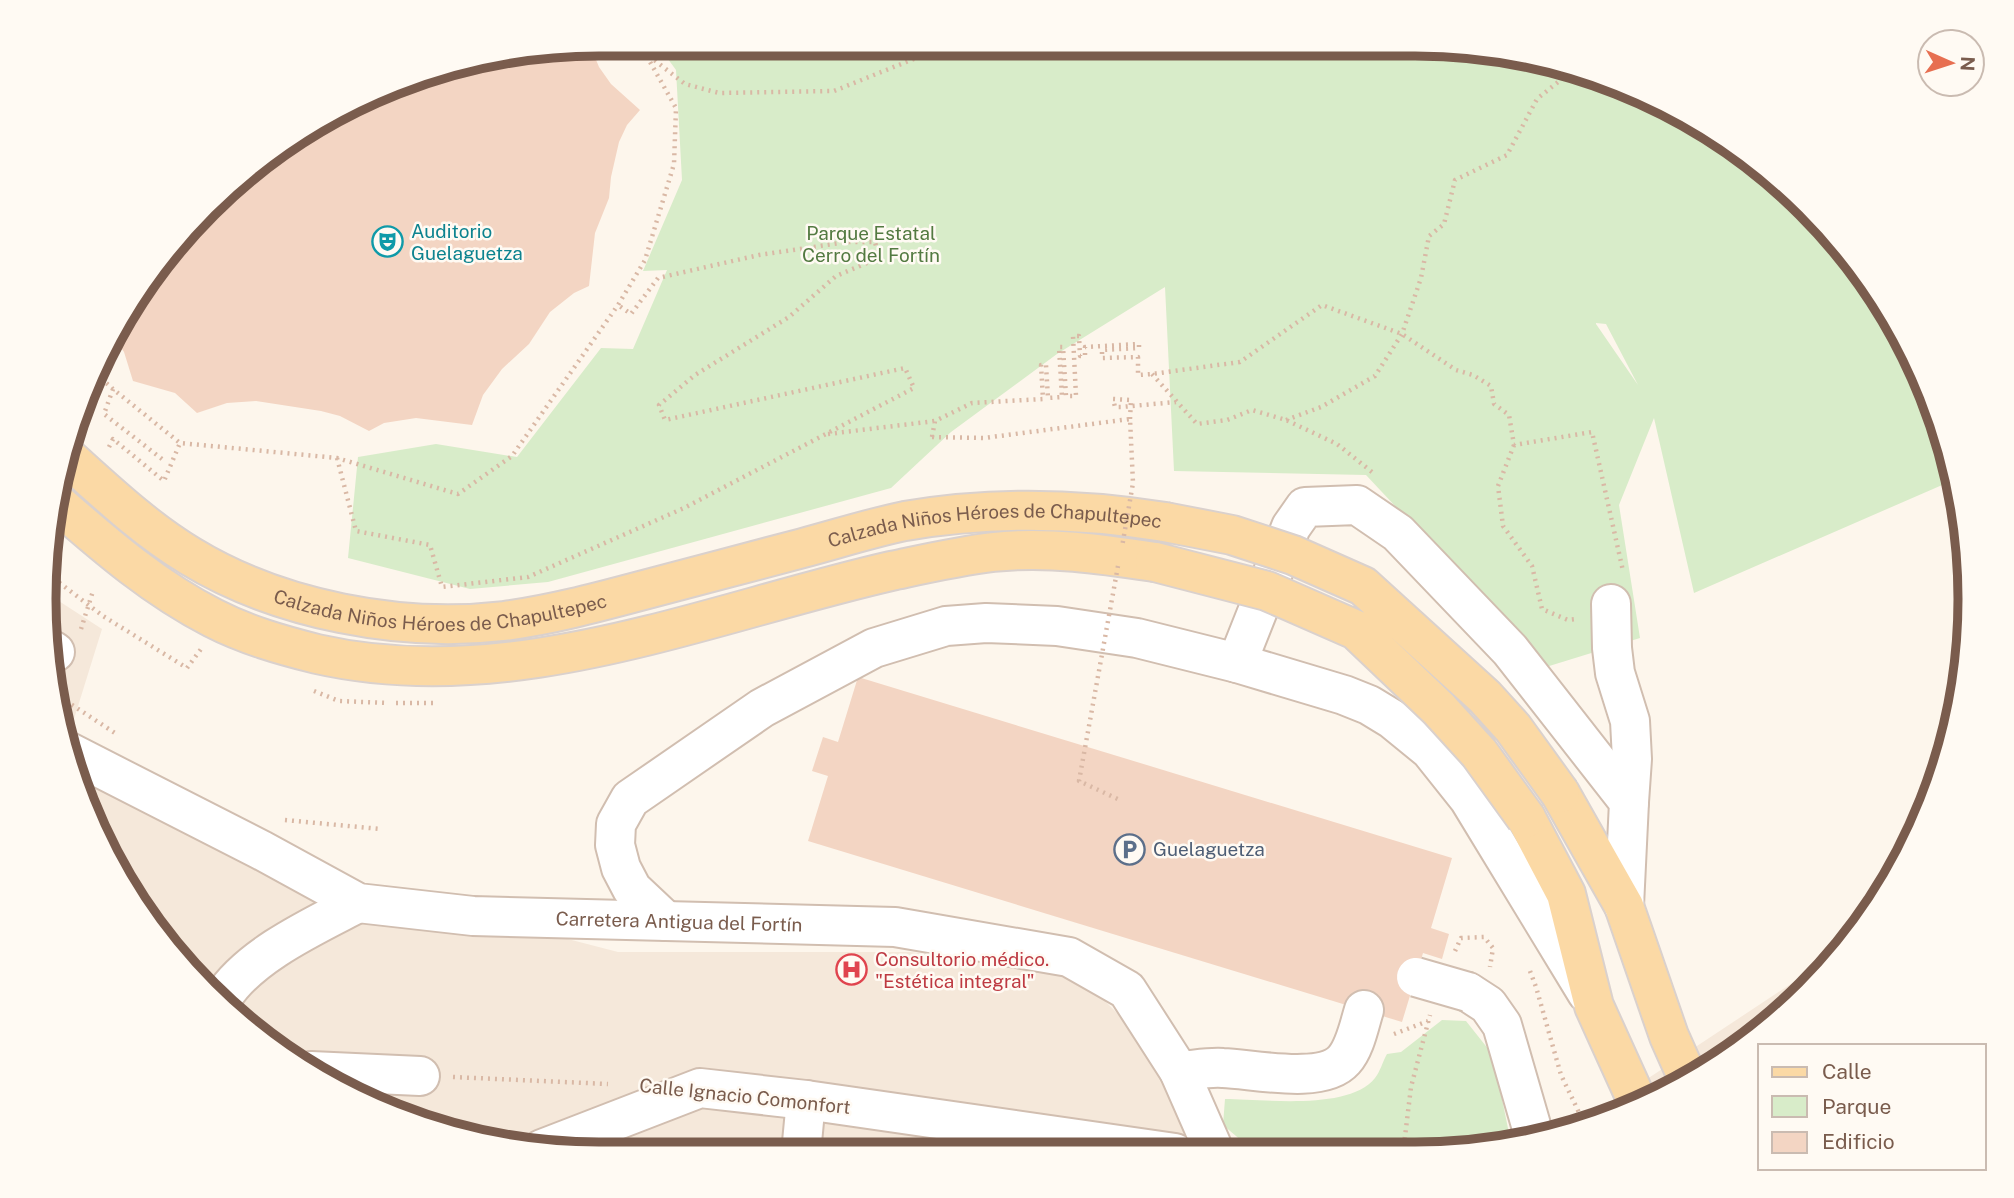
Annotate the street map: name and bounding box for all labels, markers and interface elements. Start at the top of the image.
north arrow [1916,28,1986,98]
text: N [1957,56,1979,72]
place label: Auditorio Guelaguetza [411,220,523,264]
park label: Parque Estatal Cerro del Fortín [802,222,940,266]
theatre icon: Auditorio Guelaguetza [371,225,405,259]
street label: Calzada Niños Héroes de Chapultepec [825,500,1164,552]
street label: Calzada Niños Héroes de Chapultepec [271,580,609,608]
text: Calzada Niños Héroes de Chapultepec [271,585,609,635]
parking icon: Guelaguetza [1113,832,1147,866]
place label: Guelaguetza [1153,838,1265,860]
street label: Carretera Antigua del Fortín [555,907,803,936]
place label: Consultorio médico. "Estética integral" [875,948,1049,992]
hospital icon: Consultorio médico. "Estética integral" [835,953,869,987]
legend [1758,1044,1986,1170]
text: Calle [1822,1059,1872,1084]
street label: Calle Ignacio Comonfort [638,1074,852,1118]
text: Parque [1822,1094,1891,1119]
text: Edificio [1822,1129,1895,1154]

